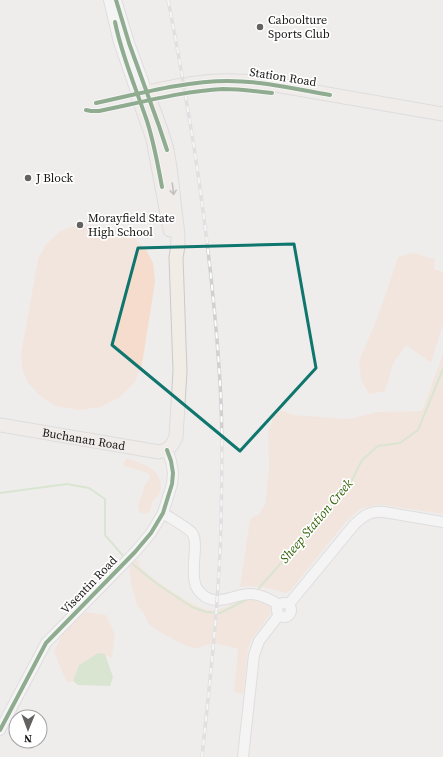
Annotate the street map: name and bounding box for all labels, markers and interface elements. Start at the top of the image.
place label: Caboolture Sports Club [268,12,330,42]
marker: Caboolture Sports Club [255,22,265,32]
street label: Station Road [248,64,318,90]
place label: J Block [35,170,74,186]
marker: J Block [23,173,33,183]
one-way arrow [169,182,177,195]
place label: Morayfield State High School [88,210,175,240]
marker: Morayfield State High School [75,220,85,230]
street label: Buchanan Road [41,424,127,454]
water label: Sheep Station Creek [276,475,357,567]
street label: Visentin Road [57,552,121,617]
north arrow [8,709,48,749]
text: N [24,731,32,746]

